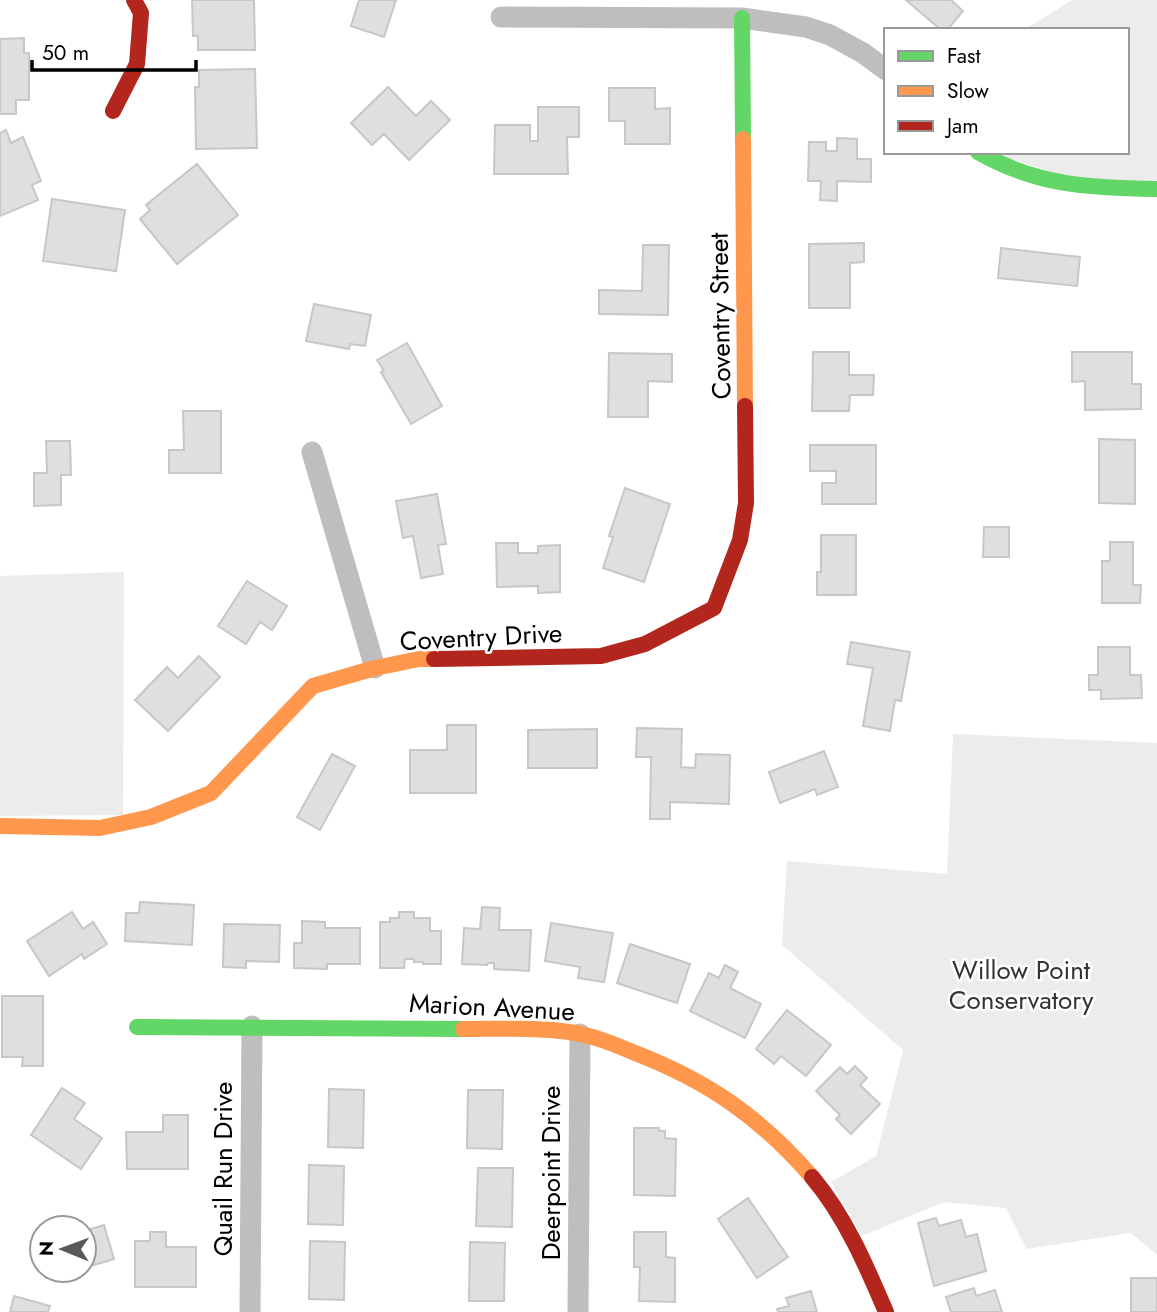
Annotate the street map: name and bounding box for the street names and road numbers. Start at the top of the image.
street label: Coventry Street [700,231,740,400]
street label: Coventry Drive [399,614,563,660]
street label: Marion Avenue [408,984,576,1030]
street label: Quail Run Drive [204,1082,242,1256]
street label: Deerpoint Drive [532,1086,570,1260]

